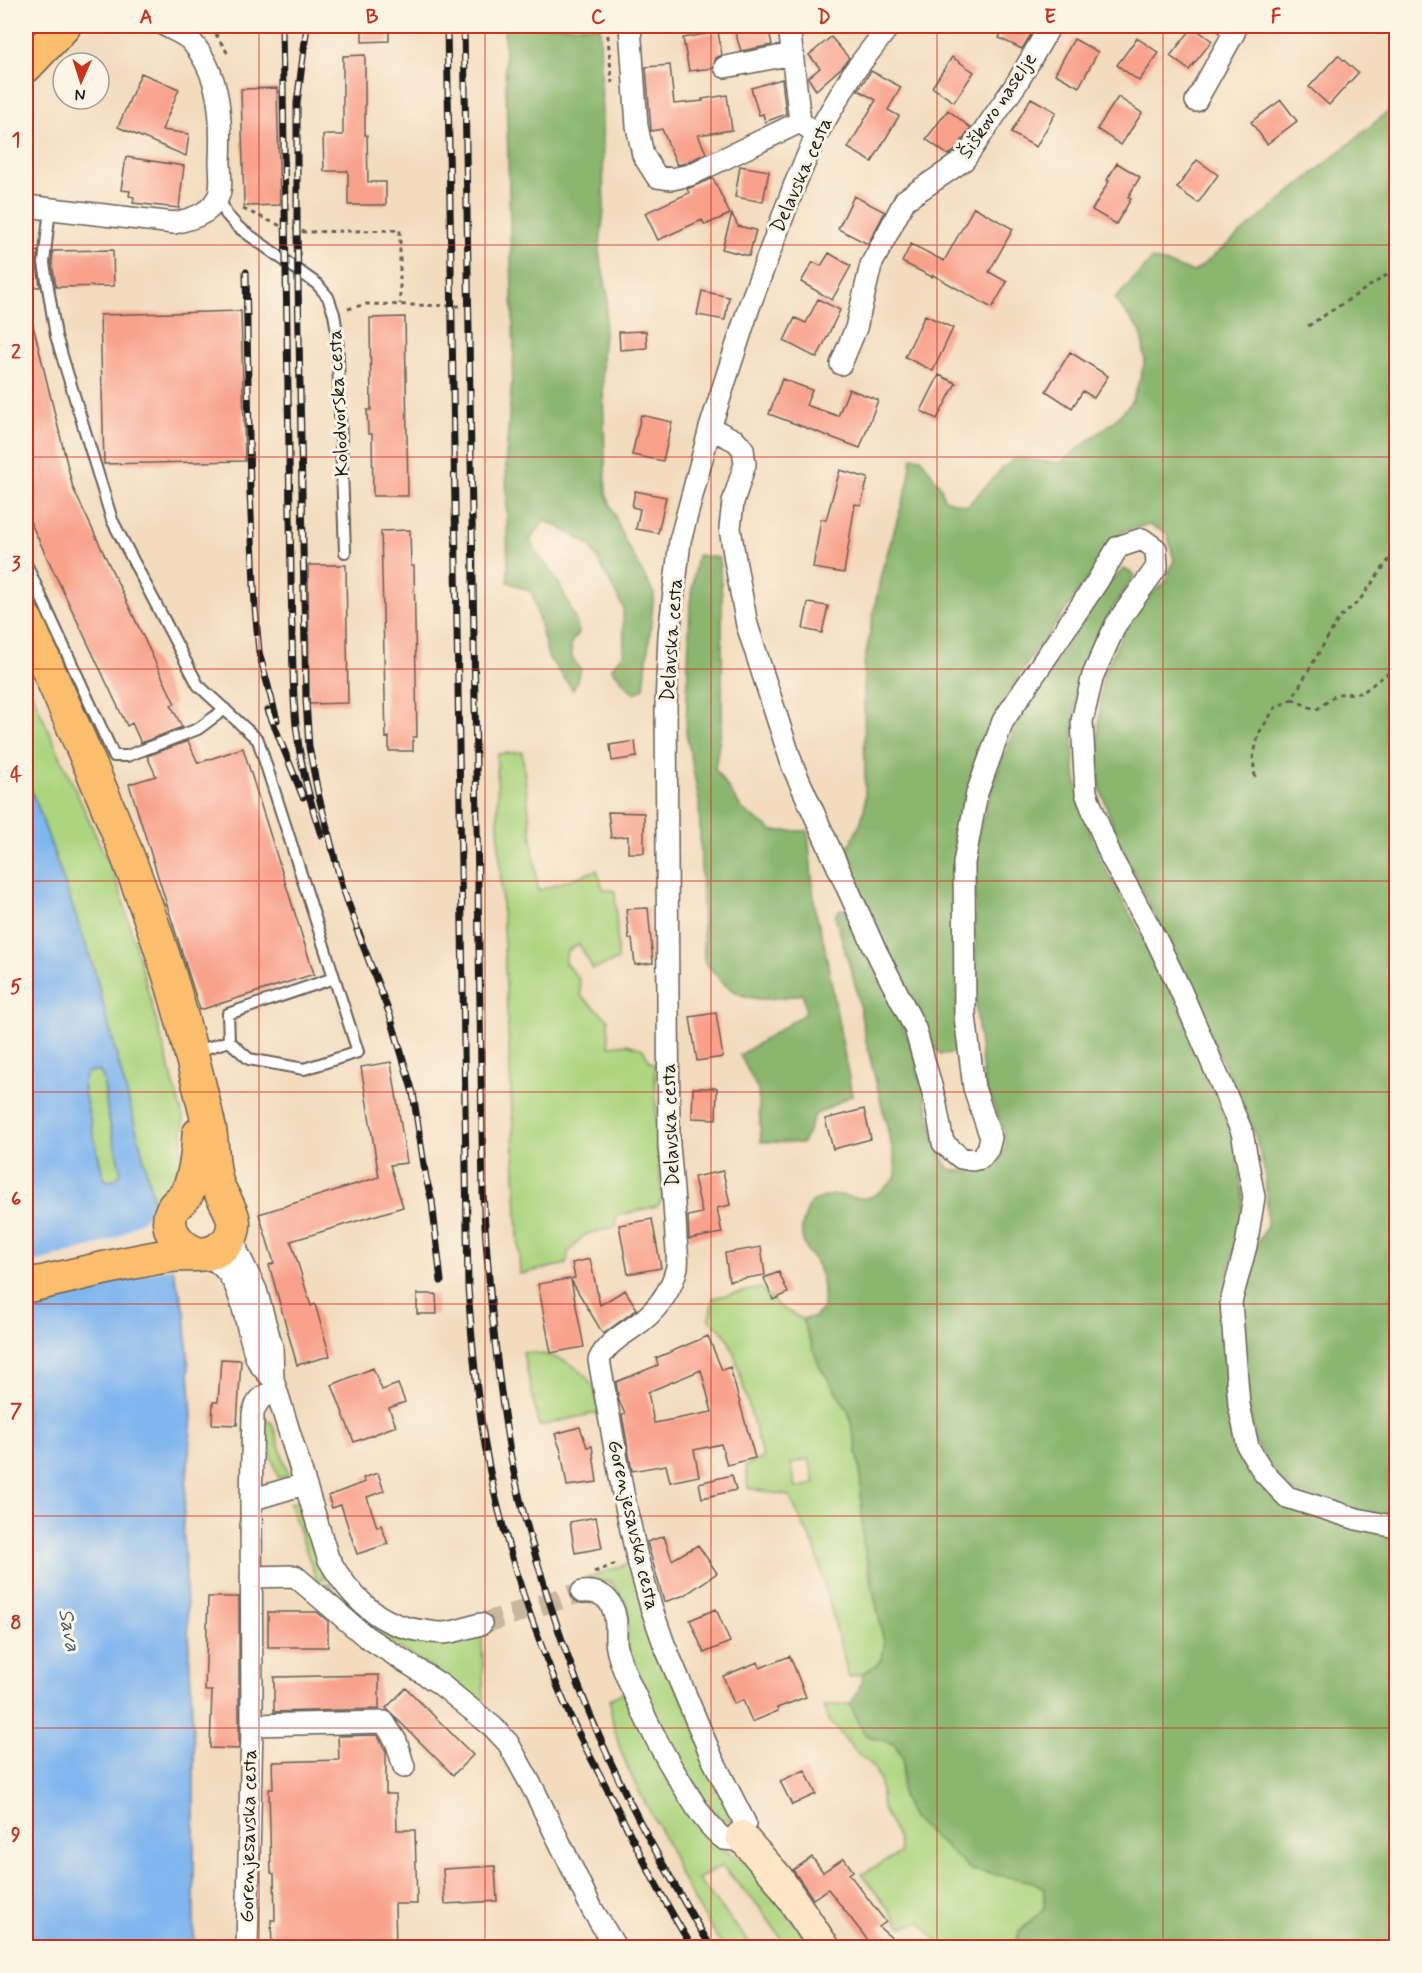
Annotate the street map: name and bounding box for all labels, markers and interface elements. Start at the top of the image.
text: A [139,4,153,31]
text: B [366,4,379,31]
text: C [591,4,606,31]
text: D [817,4,831,31]
text: E [1044,4,1056,31]
text: F [1271,4,1282,31]
street label: Šiškovo naselje [952,47,1044,165]
north arrow [51,51,111,111]
text: N [74,84,86,105]
street label: Delavska cesta [765,113,839,237]
text: 1 [12,127,20,154]
street label: Kolodvorska cesta [322,329,356,477]
text: 2 [11,339,21,366]
text: 3 [11,551,21,578]
street label: Delavska cesta [654,577,690,703]
text: 4 [10,762,22,789]
text: 5 [10,974,22,1001]
street label: Delavska cesta [655,1063,687,1187]
text: 6 [11,1186,21,1213]
text: 7 [10,1398,22,1425]
street label: Gorenjesavska cesta [600,1437,666,1613]
water label: Sava [51,1606,87,1654]
text: 8 [10,1610,22,1637]
street label: Gorenjesavska cesta [234,1749,264,1923]
text: 9 [11,1822,21,1849]

